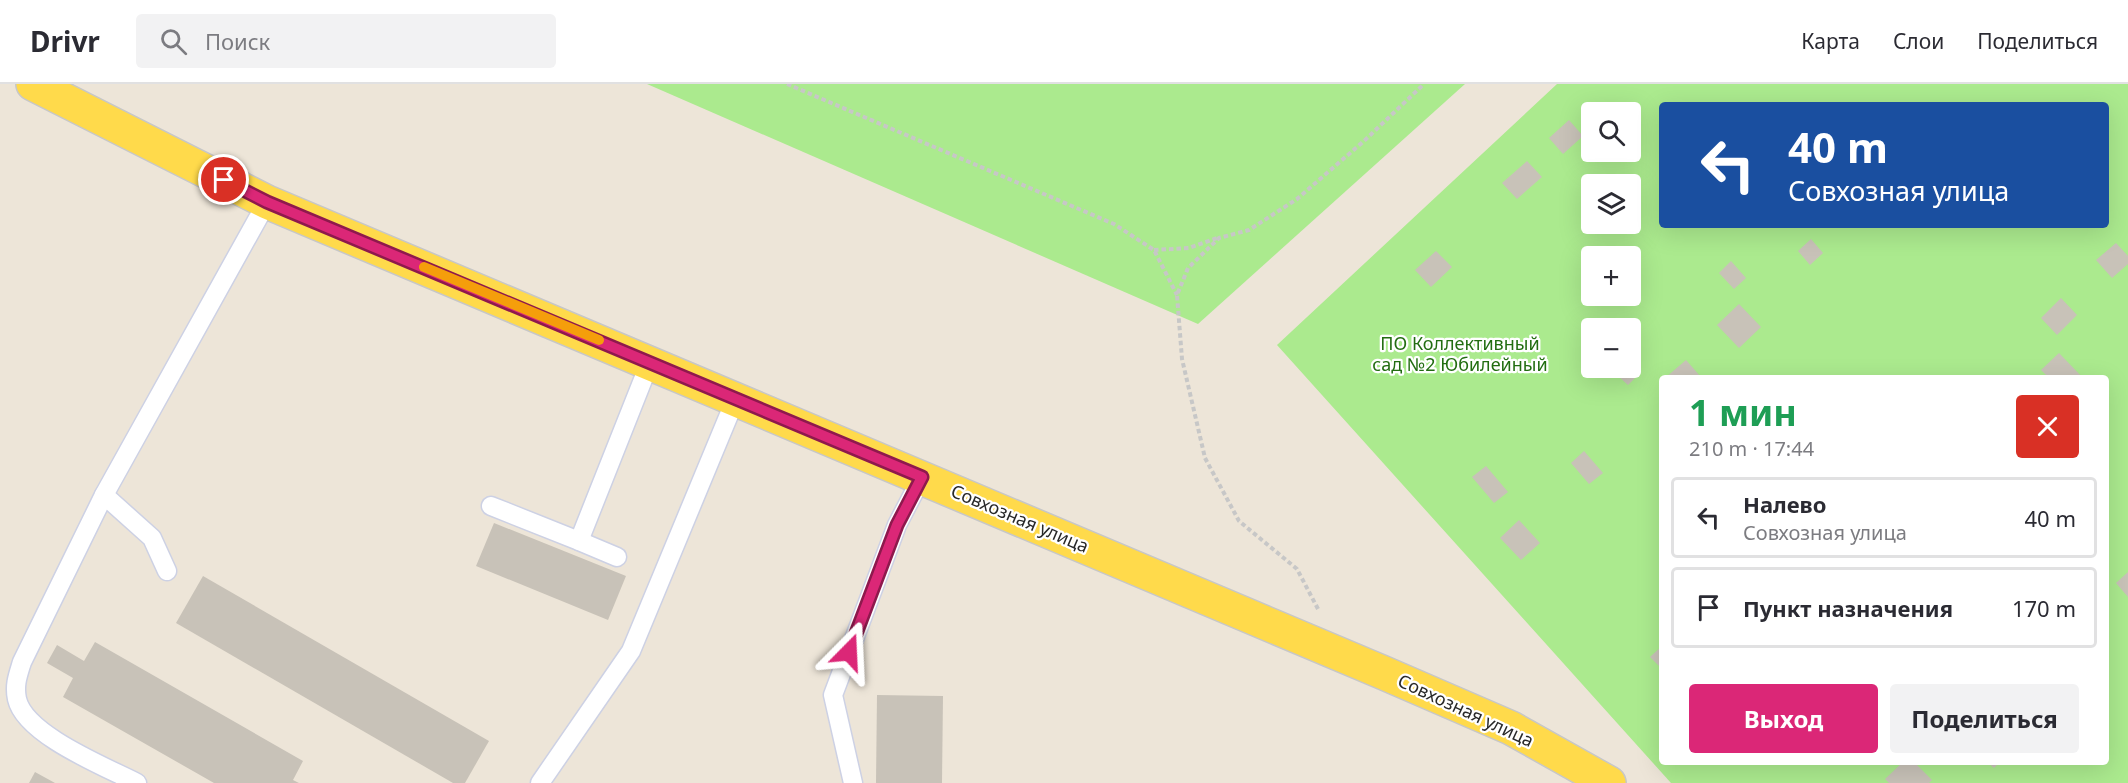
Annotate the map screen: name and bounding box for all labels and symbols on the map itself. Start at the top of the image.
pin [198,154,249,205]
park label: ПО Коллективный сад №2 Юбилейный [1372,331,1548,376]
street label: Совхозная улица [947,478,1093,558]
position arrow [817,620,881,684]
street label: Совхозная улица [1394,668,1538,752]

